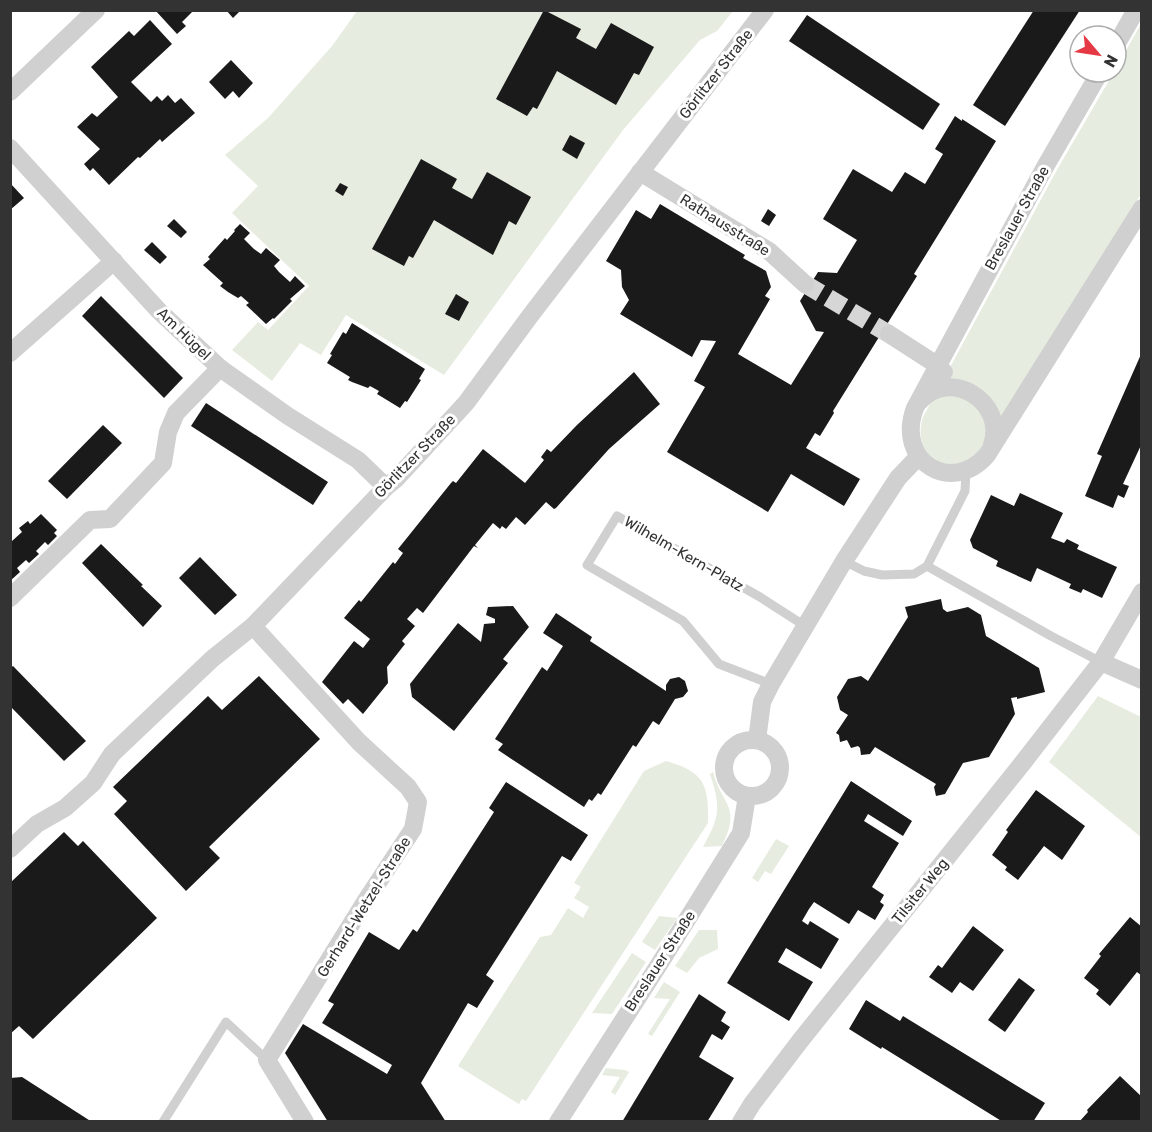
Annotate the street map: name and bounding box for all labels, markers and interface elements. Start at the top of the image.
north arrow [1068,24,1128,84]
street label: Görlitzer Straße [675,26,757,122]
text: N [1100,51,1122,71]
street label: Breslauer Straße [981,163,1053,273]
street label: Rathausstraße [677,190,773,260]
street label: Am Hügel [153,304,215,364]
street label: Görlitzer Straße [371,411,459,501]
street label: Wilhelm-Kern-Platz [621,512,747,596]
street label: Gerhard-Wetzel-Straße [313,834,415,980]
street label: Tilsiter Weg [888,855,952,927]
street label: Breslauer Straße [621,907,699,1015]

